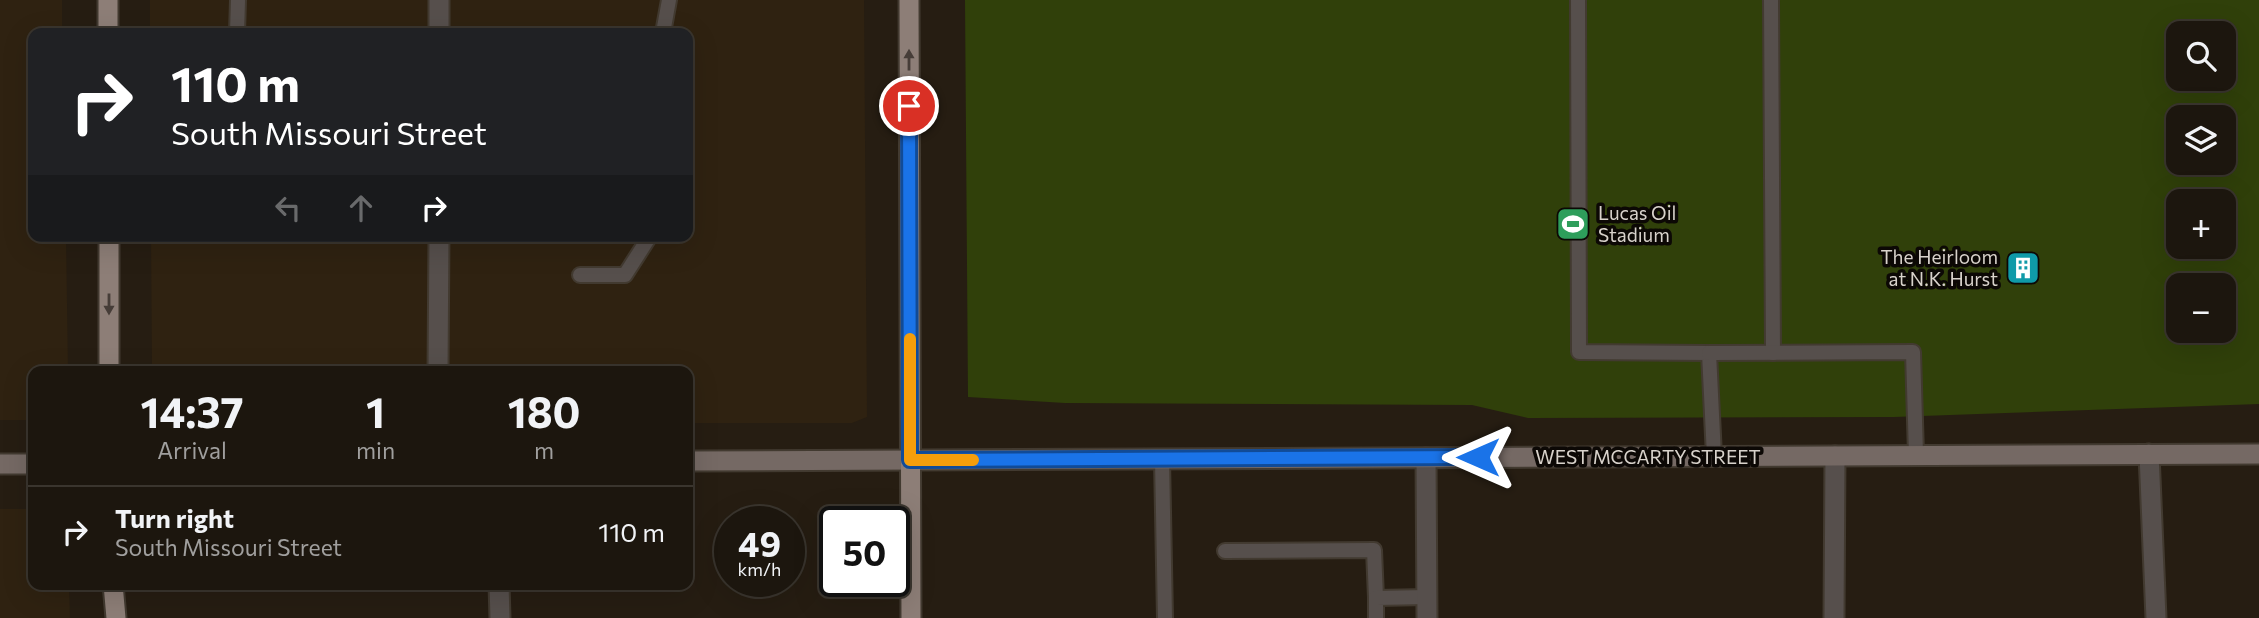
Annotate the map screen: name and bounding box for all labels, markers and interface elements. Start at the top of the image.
map controls [2166,21,2236,343]
button: search [2166,21,2236,91]
one-way arrow [903,49,915,71]
text: 110 m [171,52,300,112]
icon: right [56,56,147,147]
pin [879,76,939,136]
icon: arrive [890,87,928,125]
button: layers [2166,105,2236,175]
text: South Missouri Street [171,112,487,152]
icon: left [269,189,307,227]
icon: ahead [342,189,380,227]
icon: right [415,189,453,227]
button: + [2166,189,2236,259]
place label: Lucas Oil Stadium [1598,201,1676,246]
sports icon: Lucas Oil Stadium [1554,205,1592,243]
place label: The Heirloom at N.K. Hurst [1880,245,1998,290]
building icon: The Heirloom at N.K. Hurst [2004,249,2042,287]
button: − [2166,273,2236,343]
one-way arrow [103,293,115,315]
text: 14:37 [140,385,244,437]
text: 1 [366,385,385,437]
text: 180 [508,385,581,437]
position arrow [1441,420,1515,494]
text: Arrival [157,436,227,464]
text: min [356,436,395,464]
text: m [534,436,554,464]
street label: WEST MCCARTY STREET [1535,445,1761,468]
text: Turn right [115,502,234,533]
speed limit sign: 50 [819,506,910,597]
icon: right [56,513,94,551]
text: 110 m [598,516,665,547]
text: 49 [738,521,781,564]
text: South Missouri Street [115,533,342,561]
text: km/h [738,558,781,580]

